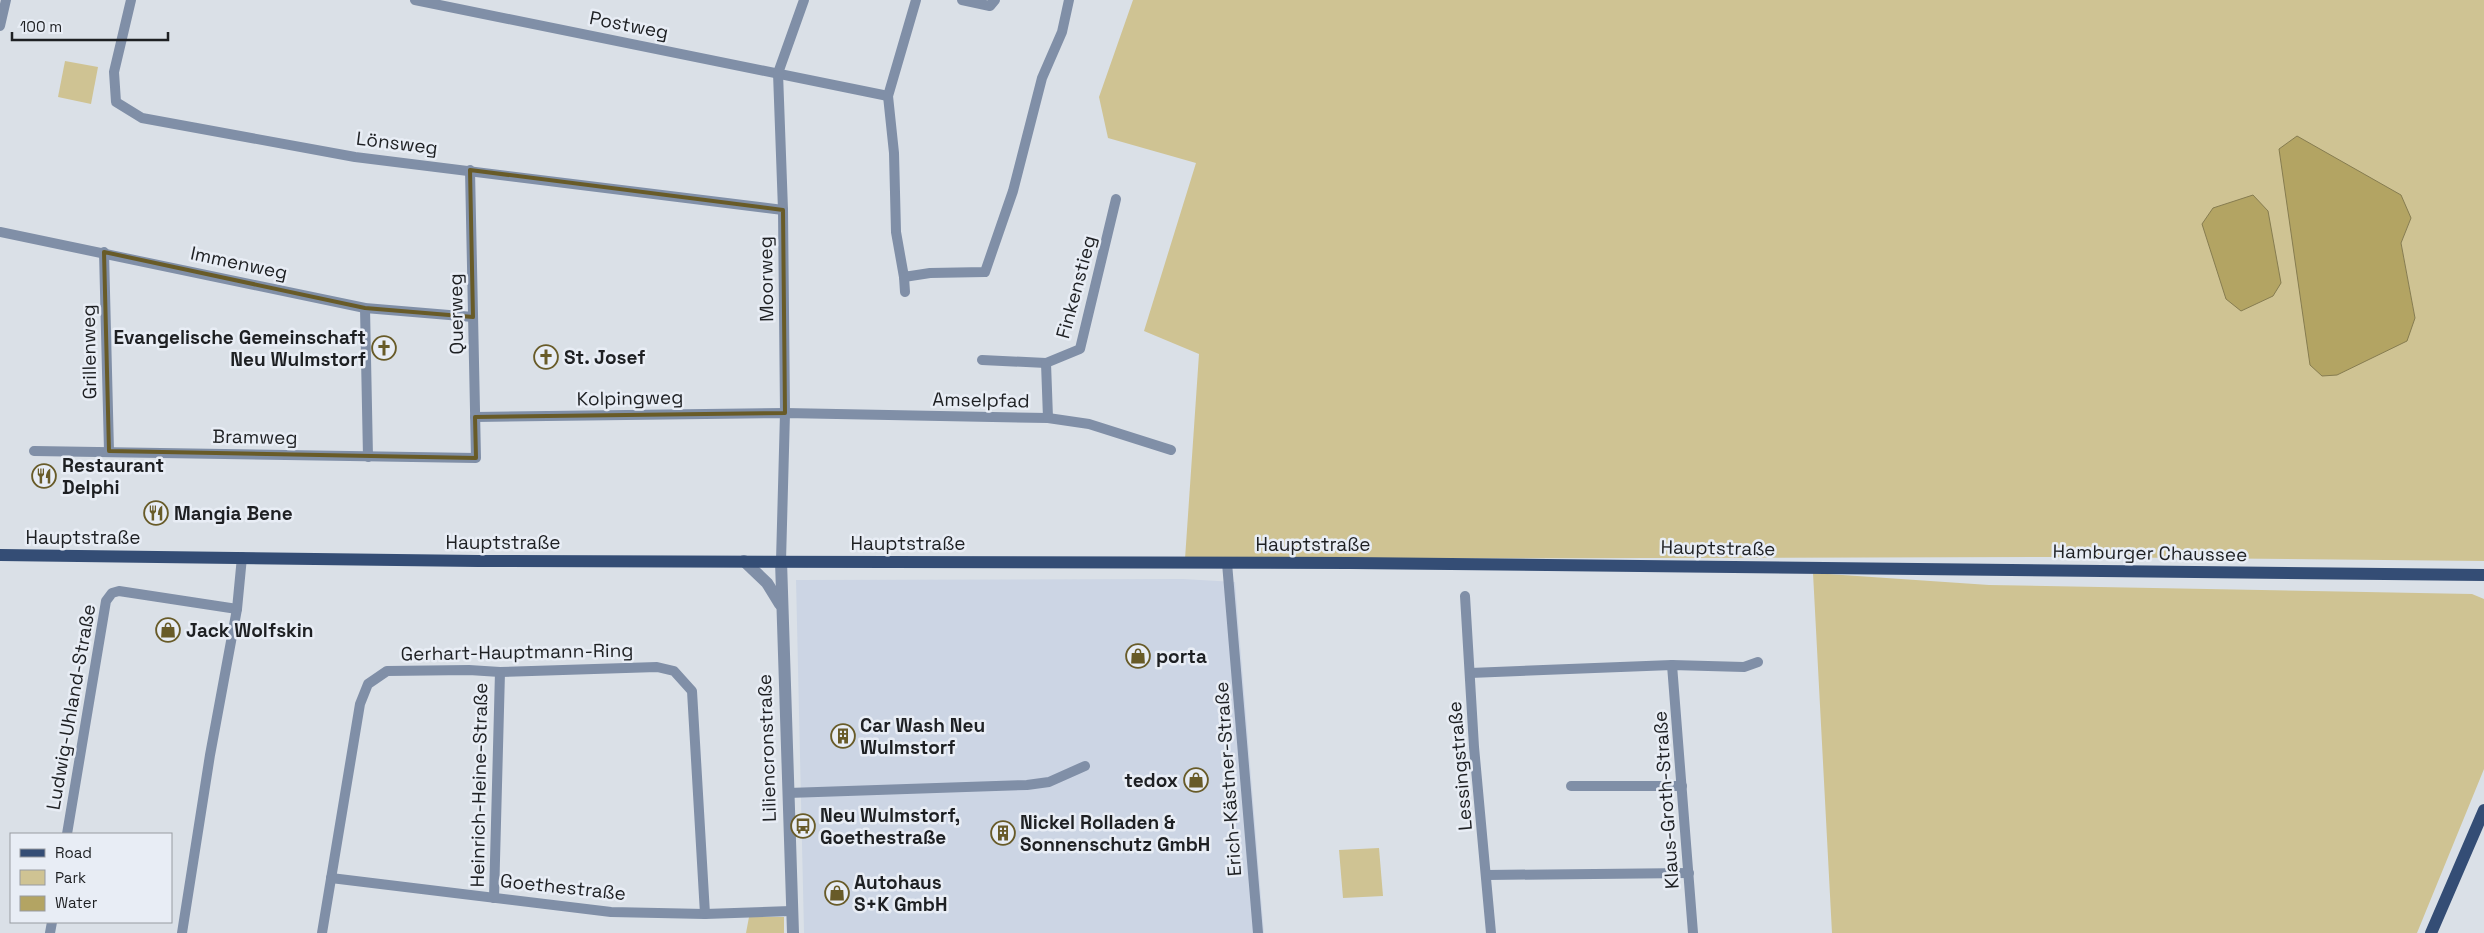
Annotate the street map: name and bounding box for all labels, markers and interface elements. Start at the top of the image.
street label: Postweg [587,5,671,45]
scale bar [12,10,169,42]
text: 100 m [20,17,62,36]
street label: Lönsweg [355,126,439,160]
street label: Finkenstieg [1050,233,1102,341]
street label: Moorweg [753,236,779,322]
street label: Immenweg [188,241,290,285]
street label: Querweg [443,273,469,355]
street label: Grillenweg [76,304,102,400]
place label: Evangelische Gemeinschaft Neu Wulmstorf [113,325,366,372]
church icon: Evangelische Gemeinschaft Neu Wulmstorf [371,335,397,361]
church icon: St. Josef [533,344,559,370]
place label: St. Josef [564,345,646,370]
street label: Kolpingweg [576,385,684,411]
street label: Amselpfad [932,387,1030,413]
street label: Bramweg [212,424,298,450]
place label: Restaurant Delphi [62,453,164,500]
restaurant icon: Restaurant Delphi [31,463,57,489]
restaurant icon: Mangia Bene [143,500,169,526]
place label: Mangia Bene [174,501,293,526]
street label: Hauptstraße [26,525,140,550]
street label: Hauptstraße [446,530,560,555]
street label: Hauptstraße [851,531,965,556]
street label: Hauptstraße [1256,532,1370,557]
street label: Hauptstraße [1660,534,1776,562]
street label: Hamburger Chaussee [2052,539,2248,567]
street label: Ludwig-Uhland-Straße [41,602,101,812]
shop icon: Jack Wolfskin [155,617,181,643]
place label: Jack Wolfskin [186,618,314,643]
street label: Gerhart-Hauptmann-Ring [400,637,634,667]
shop icon: porta [1125,643,1151,669]
place label: porta [1156,644,1207,669]
street label: Liliencronstraße [752,673,782,823]
street label: Erich-Kästner-Straße [1209,681,1247,877]
street label: Heinrich-Heine-Straße [465,682,493,888]
street label: Lessingstraße [1442,700,1478,832]
street label: Klaus-Groth-Straße [1647,710,1685,890]
place label: Car Wash Neu Wulmstorf [860,713,985,760]
building icon: Car Wash Neu Wulmstorf [830,723,856,749]
shop icon: tedox [1183,767,1209,793]
place label: tedox [1124,768,1178,793]
place label: Neu Wulmstorf, Goethestraße [820,803,960,850]
place label: Nickel Rolladen & Sonnenschutz GmbH [1020,810,1210,857]
bus stop icon: Neu Wulmstorf, Goethestraße [790,813,816,839]
building icon: Nickel Rolladen & Sonnenschutz GmbH [990,820,1016,846]
legend [10,833,172,923]
text: Road [55,843,92,862]
text: Park [55,868,86,887]
street label: Goethestraße [499,868,627,906]
place label: Autohaus S+K GmbH [854,870,947,917]
shop icon: Autohaus S+K GmbH [824,880,850,906]
text: Water [55,893,98,912]

